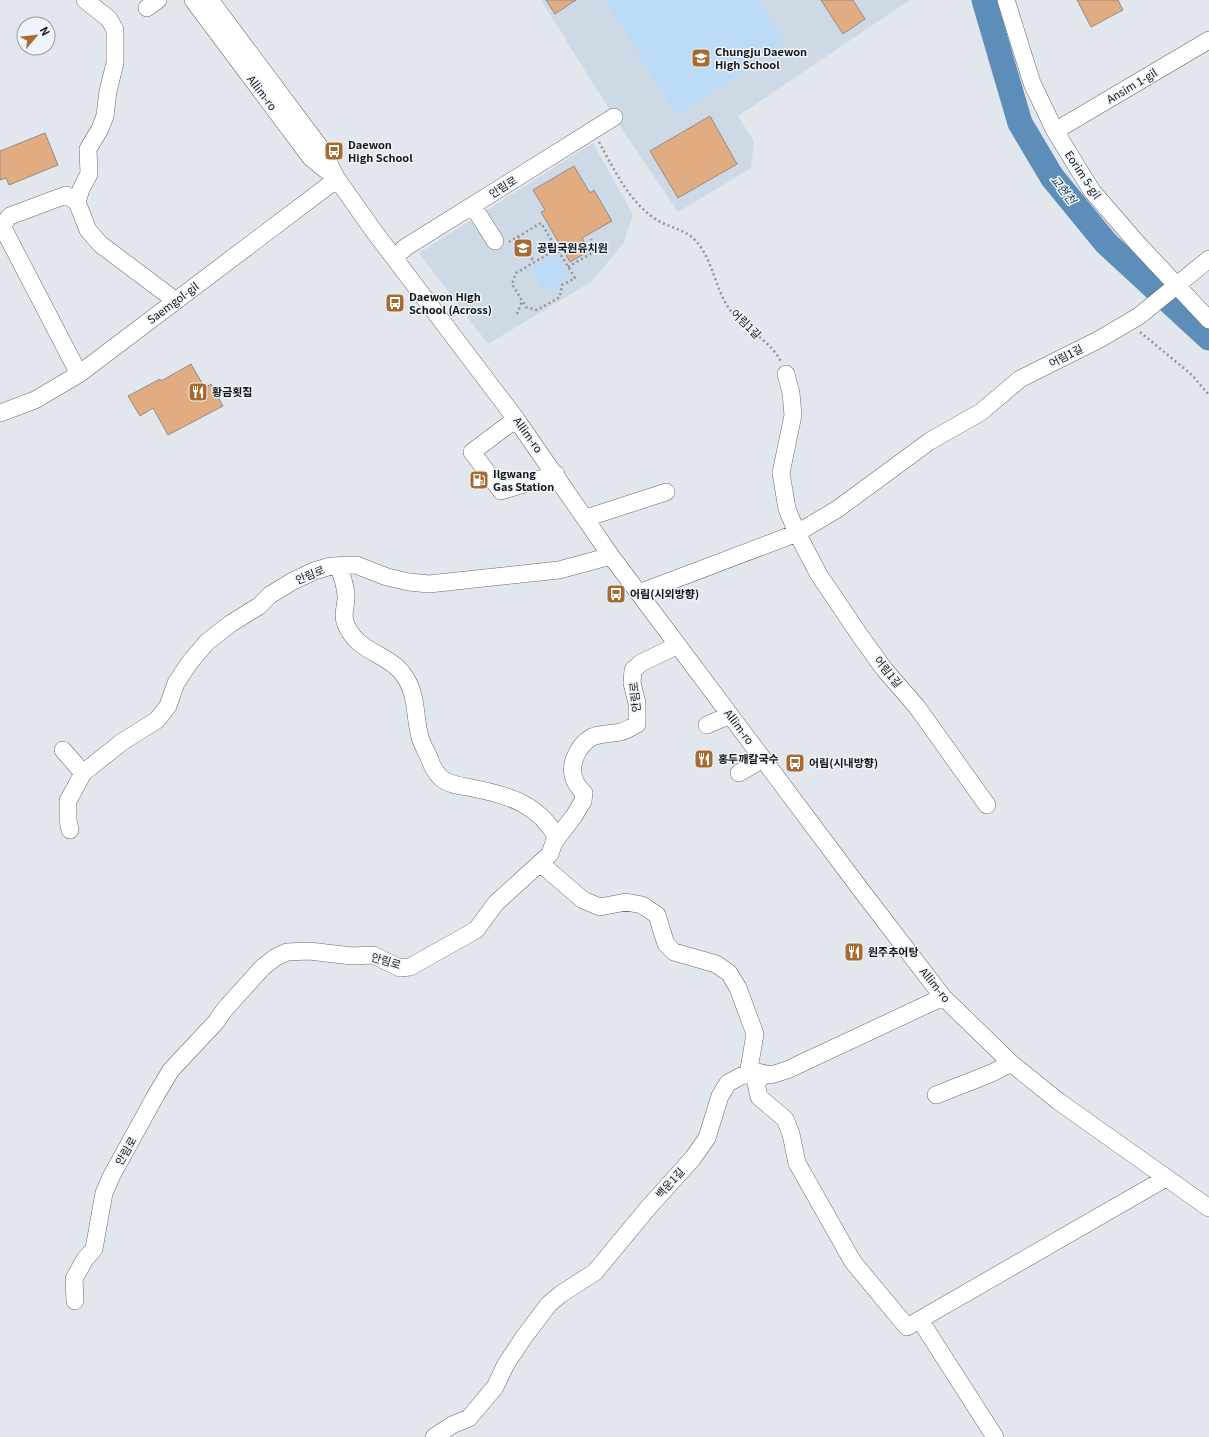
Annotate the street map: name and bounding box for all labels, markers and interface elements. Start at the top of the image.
north arrow [16,16,56,56]
text: N [37,23,55,38]
place label: Chungju Daewon High School [715,43,807,72]
school or university icon: Chungju Daewon High School [690,47,712,69]
street label: Ansim 1-gil [1103,64,1160,107]
street label: Allim-ro [244,71,282,114]
place label: Daewon High School [348,136,413,165]
bus stop icon: Daewon High School [323,140,345,162]
street label: Eorim 5-gil [1062,147,1106,202]
street label: 안림로 [485,171,520,201]
water label: 교현천 [1047,171,1082,209]
school or university icon: 공립국원유치원 [512,237,534,259]
place label: 공립국원유치원 [537,239,608,255]
street label: Saemgol-gil [143,277,202,327]
place label: Daewon High School (Across) [409,288,492,317]
bus stop icon: Daewon High School (Across) [384,292,406,314]
street label: 어림1길 [728,305,765,342]
street label: 어림1길 [1046,340,1085,371]
restaurant icon: 황금횟집 [187,381,209,403]
place label: 황금횟집 [212,383,252,399]
street label: Allim-ro [510,413,547,456]
place label: Ilgwang Gas Station [493,465,554,494]
fuel station icon: Ilgwang Gas Station [468,469,490,491]
street label: 안림로 [293,561,327,587]
bus stop icon: 어림(시외방향) [605,583,627,605]
place label: 어림(시외방향) [630,585,699,601]
street label: 어림1길 [871,652,906,691]
street label: 안림로 [624,681,644,713]
street label: Allim-ro [721,705,759,748]
restaurant icon: 홍두깨칼국수 [693,748,715,770]
place label: 홍두깨칼국수 [718,750,779,766]
bus stop icon: 어림(시내방향) [784,752,806,774]
place label: 어림(시내방향) [809,754,878,770]
restaurant icon: 원주추어탕 [843,941,865,963]
place label: 원주추어탕 [868,943,919,959]
street label: 안림로 [369,948,403,972]
street label: Allim-ro [917,964,955,1005]
street label: 안림로 [111,1133,140,1168]
street label: 백운1길 [651,1163,687,1201]

